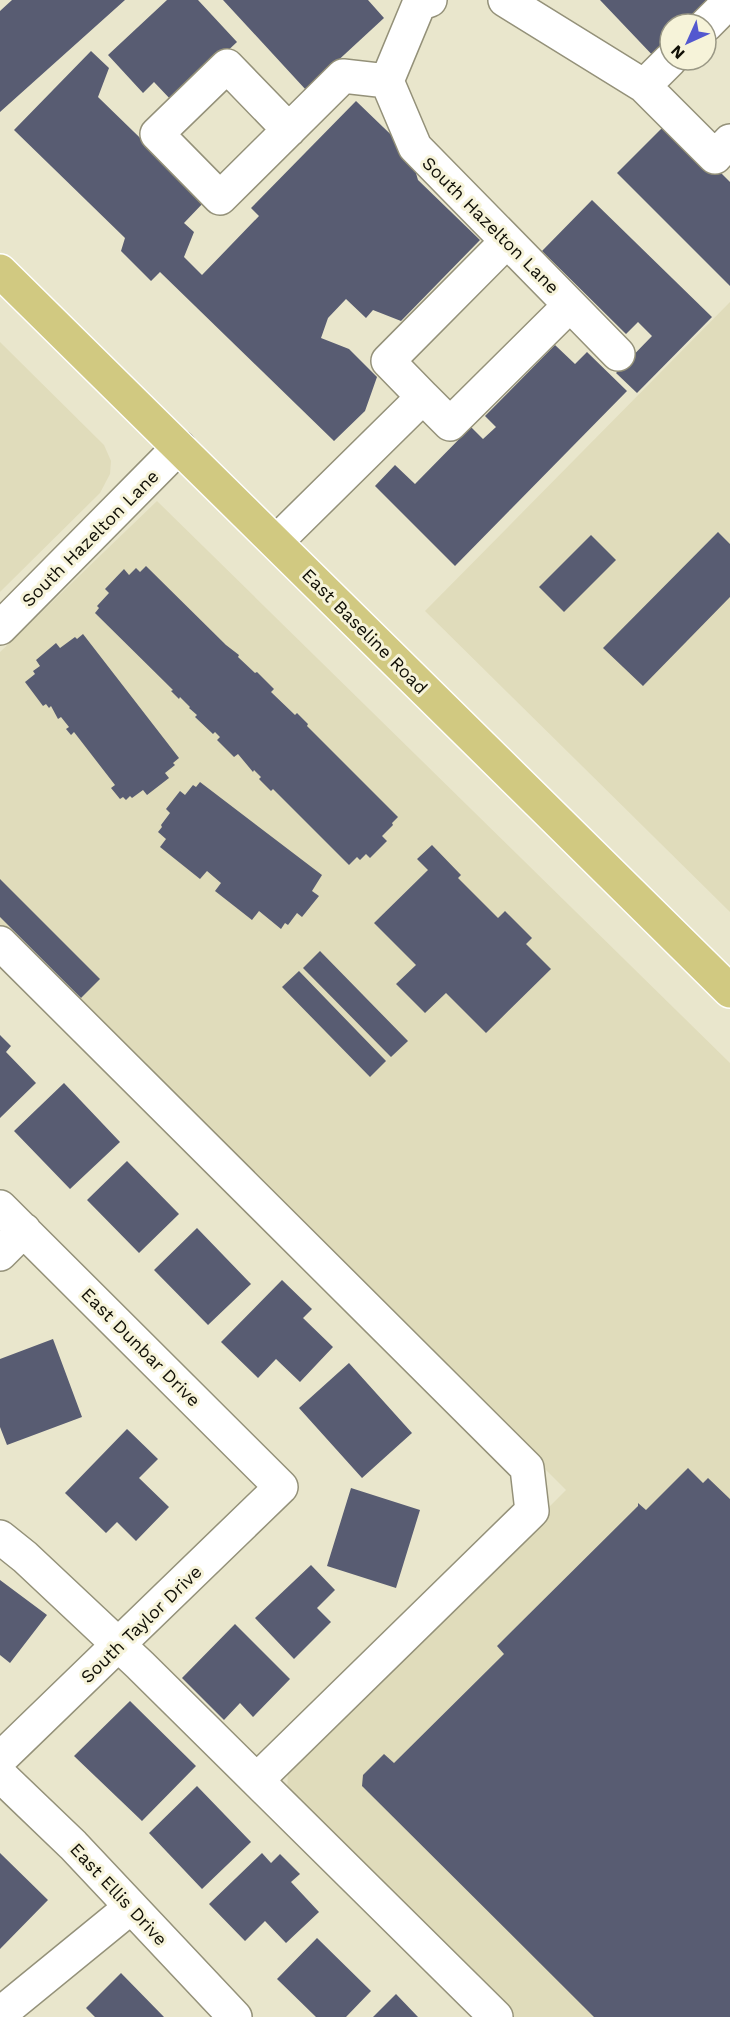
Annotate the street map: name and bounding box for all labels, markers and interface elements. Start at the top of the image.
north arrow [658,12,718,72]
text: N [667,41,689,63]
street label: South Hazelton Lane [418,152,564,298]
street label: South Hazelton Lane [17,465,163,611]
street label: East Baseline Road [298,564,432,698]
street label: East Dunbar Drive [77,1283,205,1411]
street label: South Taylor Drive [76,1561,206,1687]
street label: East Ellis Drive [66,1838,172,1950]

